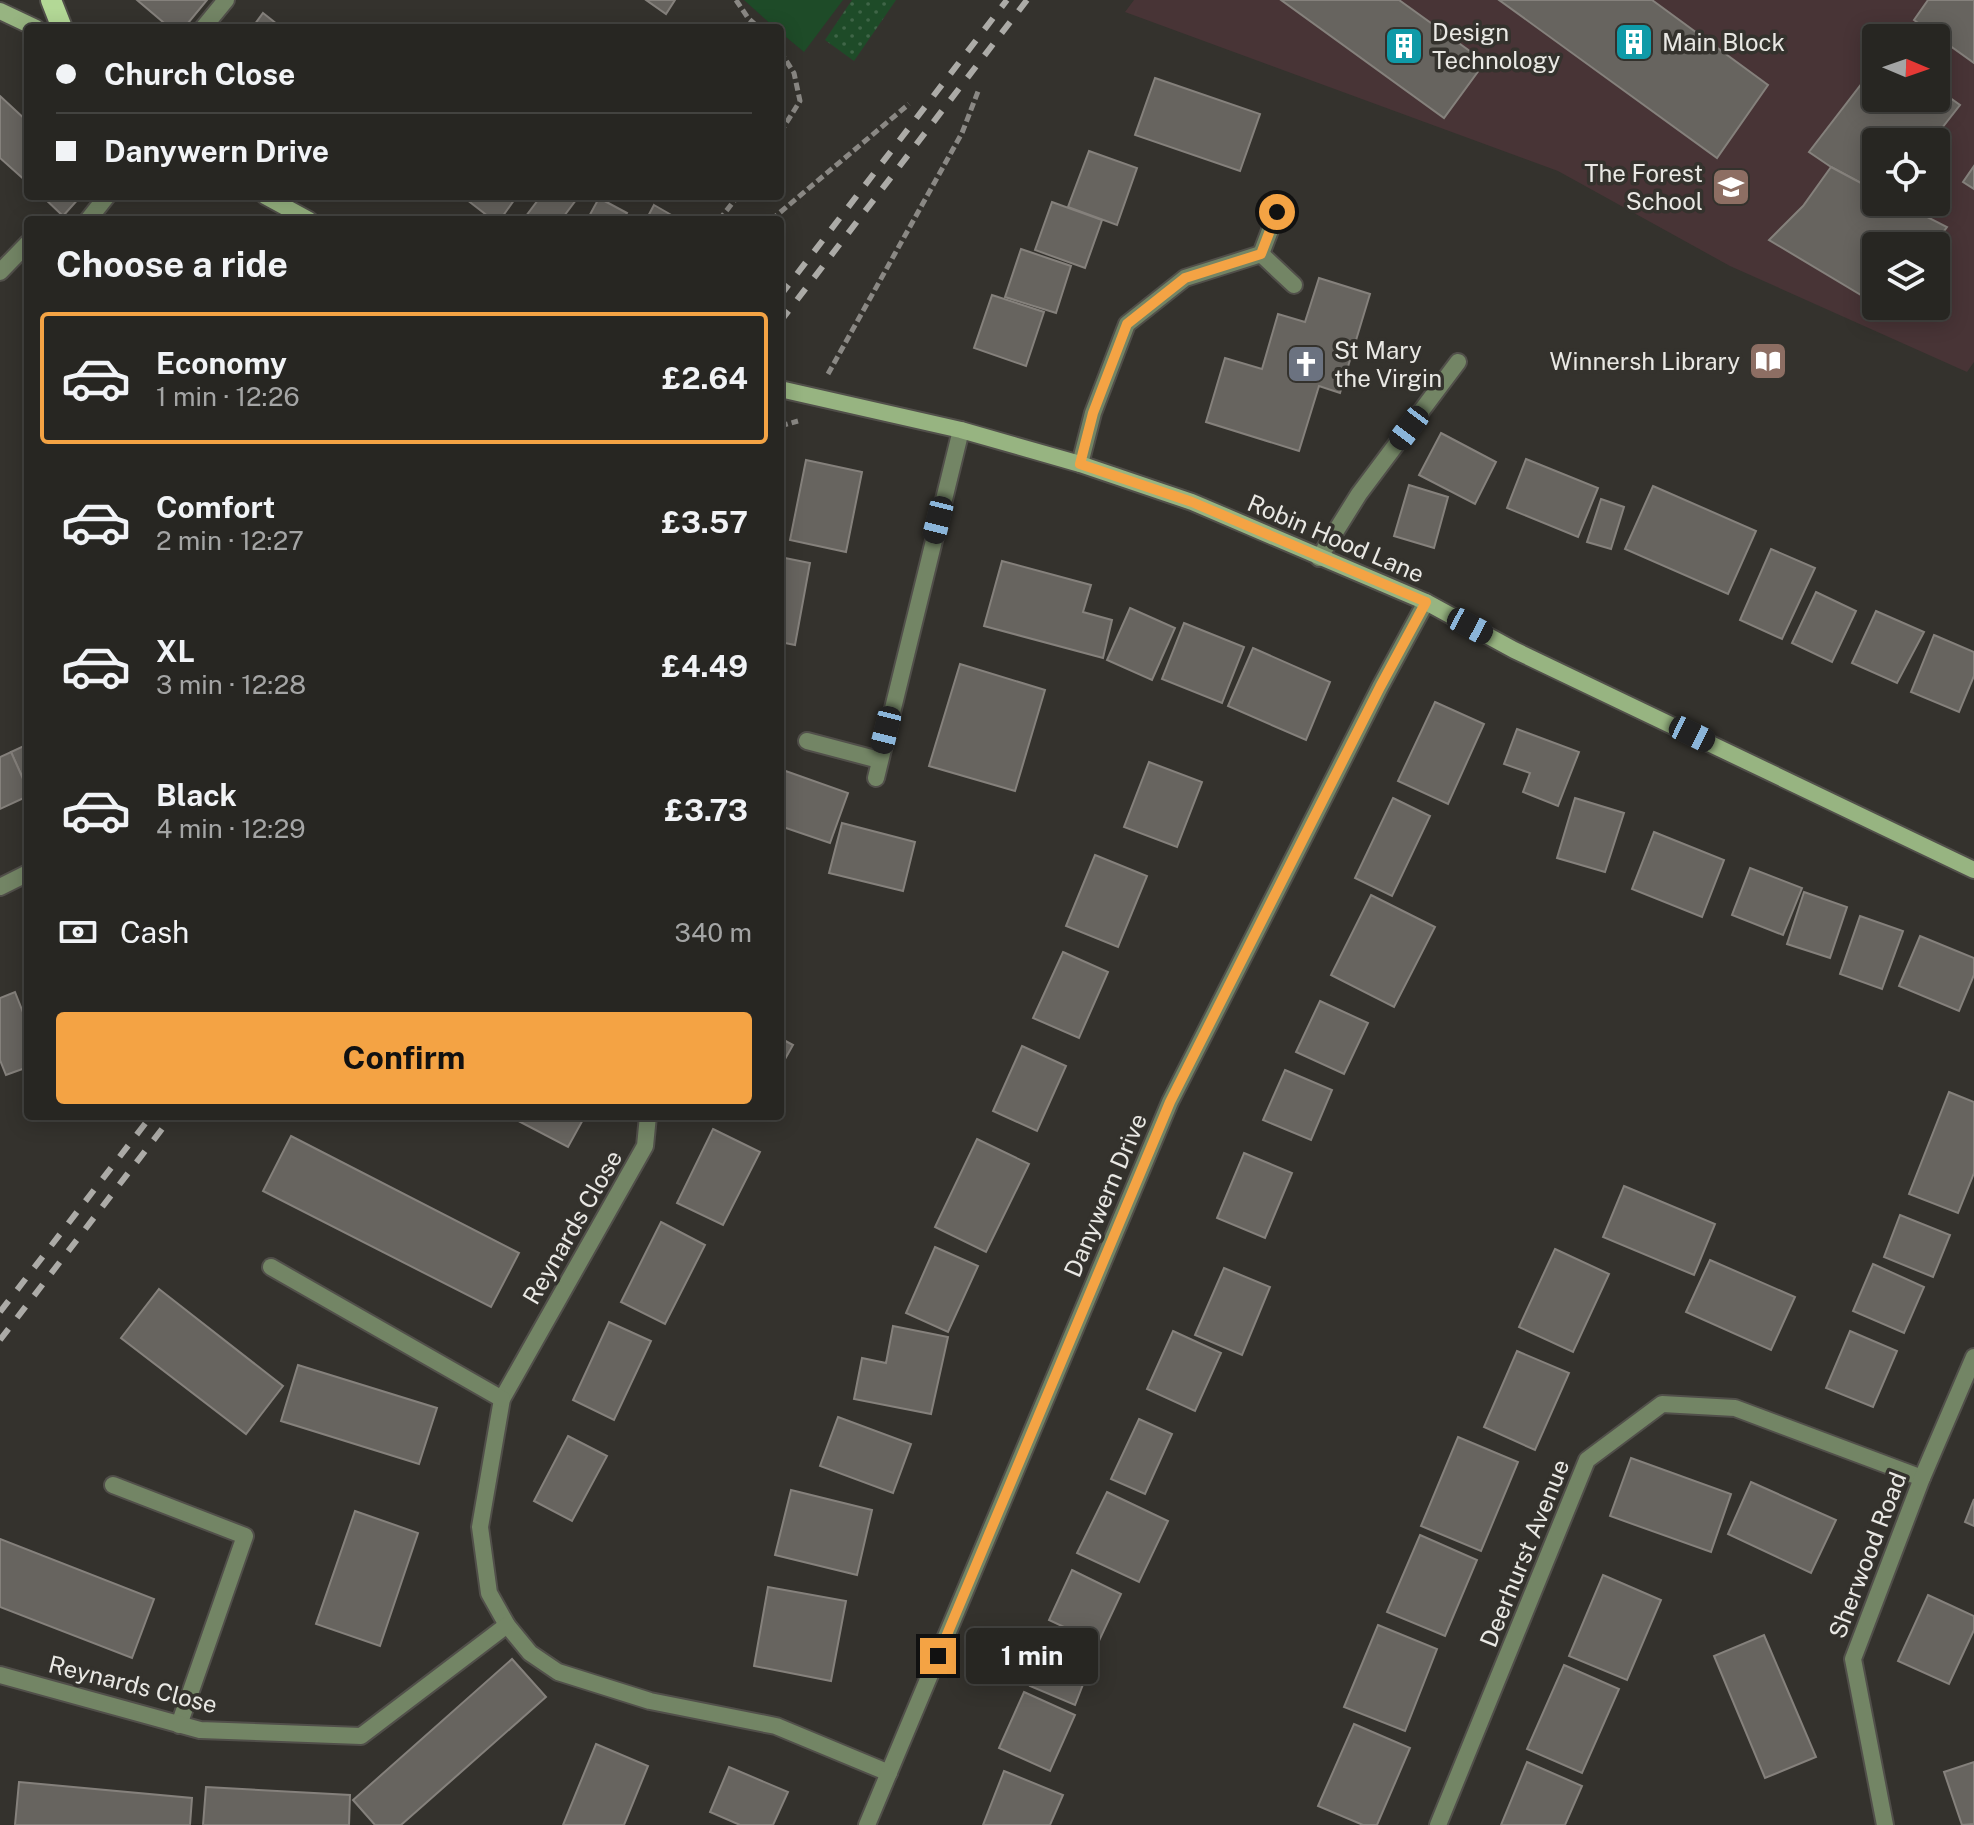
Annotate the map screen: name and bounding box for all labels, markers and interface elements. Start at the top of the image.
place label: Design Technology [1432,18,1560,74]
building icon: Main Block [1613,21,1655,63]
north arrow [1862,24,1950,112]
map controls [1862,24,1950,320]
building icon: Design Technology [1383,25,1425,67]
place label: Main Block [1662,28,1785,56]
text: Church Close [104,56,295,92]
button: locate [1862,128,1950,216]
text: Danywern Drive [104,133,329,169]
place label: The Forest School [1584,159,1703,215]
school or university icon: The Forest School [1710,166,1752,208]
route start [1259,194,1295,230]
button: layers [1862,232,1950,320]
text: Choose a ride [56,243,288,285]
place label: St Mary the Virgin [1334,336,1442,392]
library icon: Winnersh Library [1747,340,1789,382]
icon: car [60,342,132,414]
church icon: St Mary the Virgin [1285,343,1327,385]
text: Economy [156,345,287,381]
place label: Winnersh Library [1550,347,1740,375]
text: £2.64 [662,360,748,396]
text: 1 min · 12:26 [156,381,300,412]
car [1385,402,1433,454]
icon: car [60,486,132,558]
street label: Robin Hood Lane [1243,488,1429,588]
text: Comfort [156,489,275,525]
car [921,494,955,546]
text: £3.57 [661,504,748,540]
text: 2 min · 12:27 [156,525,304,556]
car [1443,604,1497,648]
icon: car [60,630,132,702]
text: XL [156,633,195,669]
text: £4.49 [661,648,748,684]
text: 3 min · 12:28 [156,669,306,700]
car [869,704,903,756]
car [1665,713,1719,755]
icon: car [60,774,132,846]
text: Black [156,777,237,813]
text: £3.73 [665,792,748,828]
text: 4 min · 12:29 [156,813,305,844]
icon: cash [56,910,100,954]
text: Cash [120,914,189,950]
text: 340 m [675,917,752,948]
button: Confirm [56,1012,752,1104]
street label: Danywern Drive [1058,1109,1152,1281]
street label: Reynards Close [517,1145,627,1309]
street label: Deerhurst Avenue [1474,1455,1574,1651]
street label: Sherwood Road [1822,1468,1912,1642]
callout: 1 min [966,1628,1098,1684]
route end [920,1638,956,1674]
text: 1 min [1001,1640,1063,1671]
street label: Reynards Close [46,1649,220,1719]

